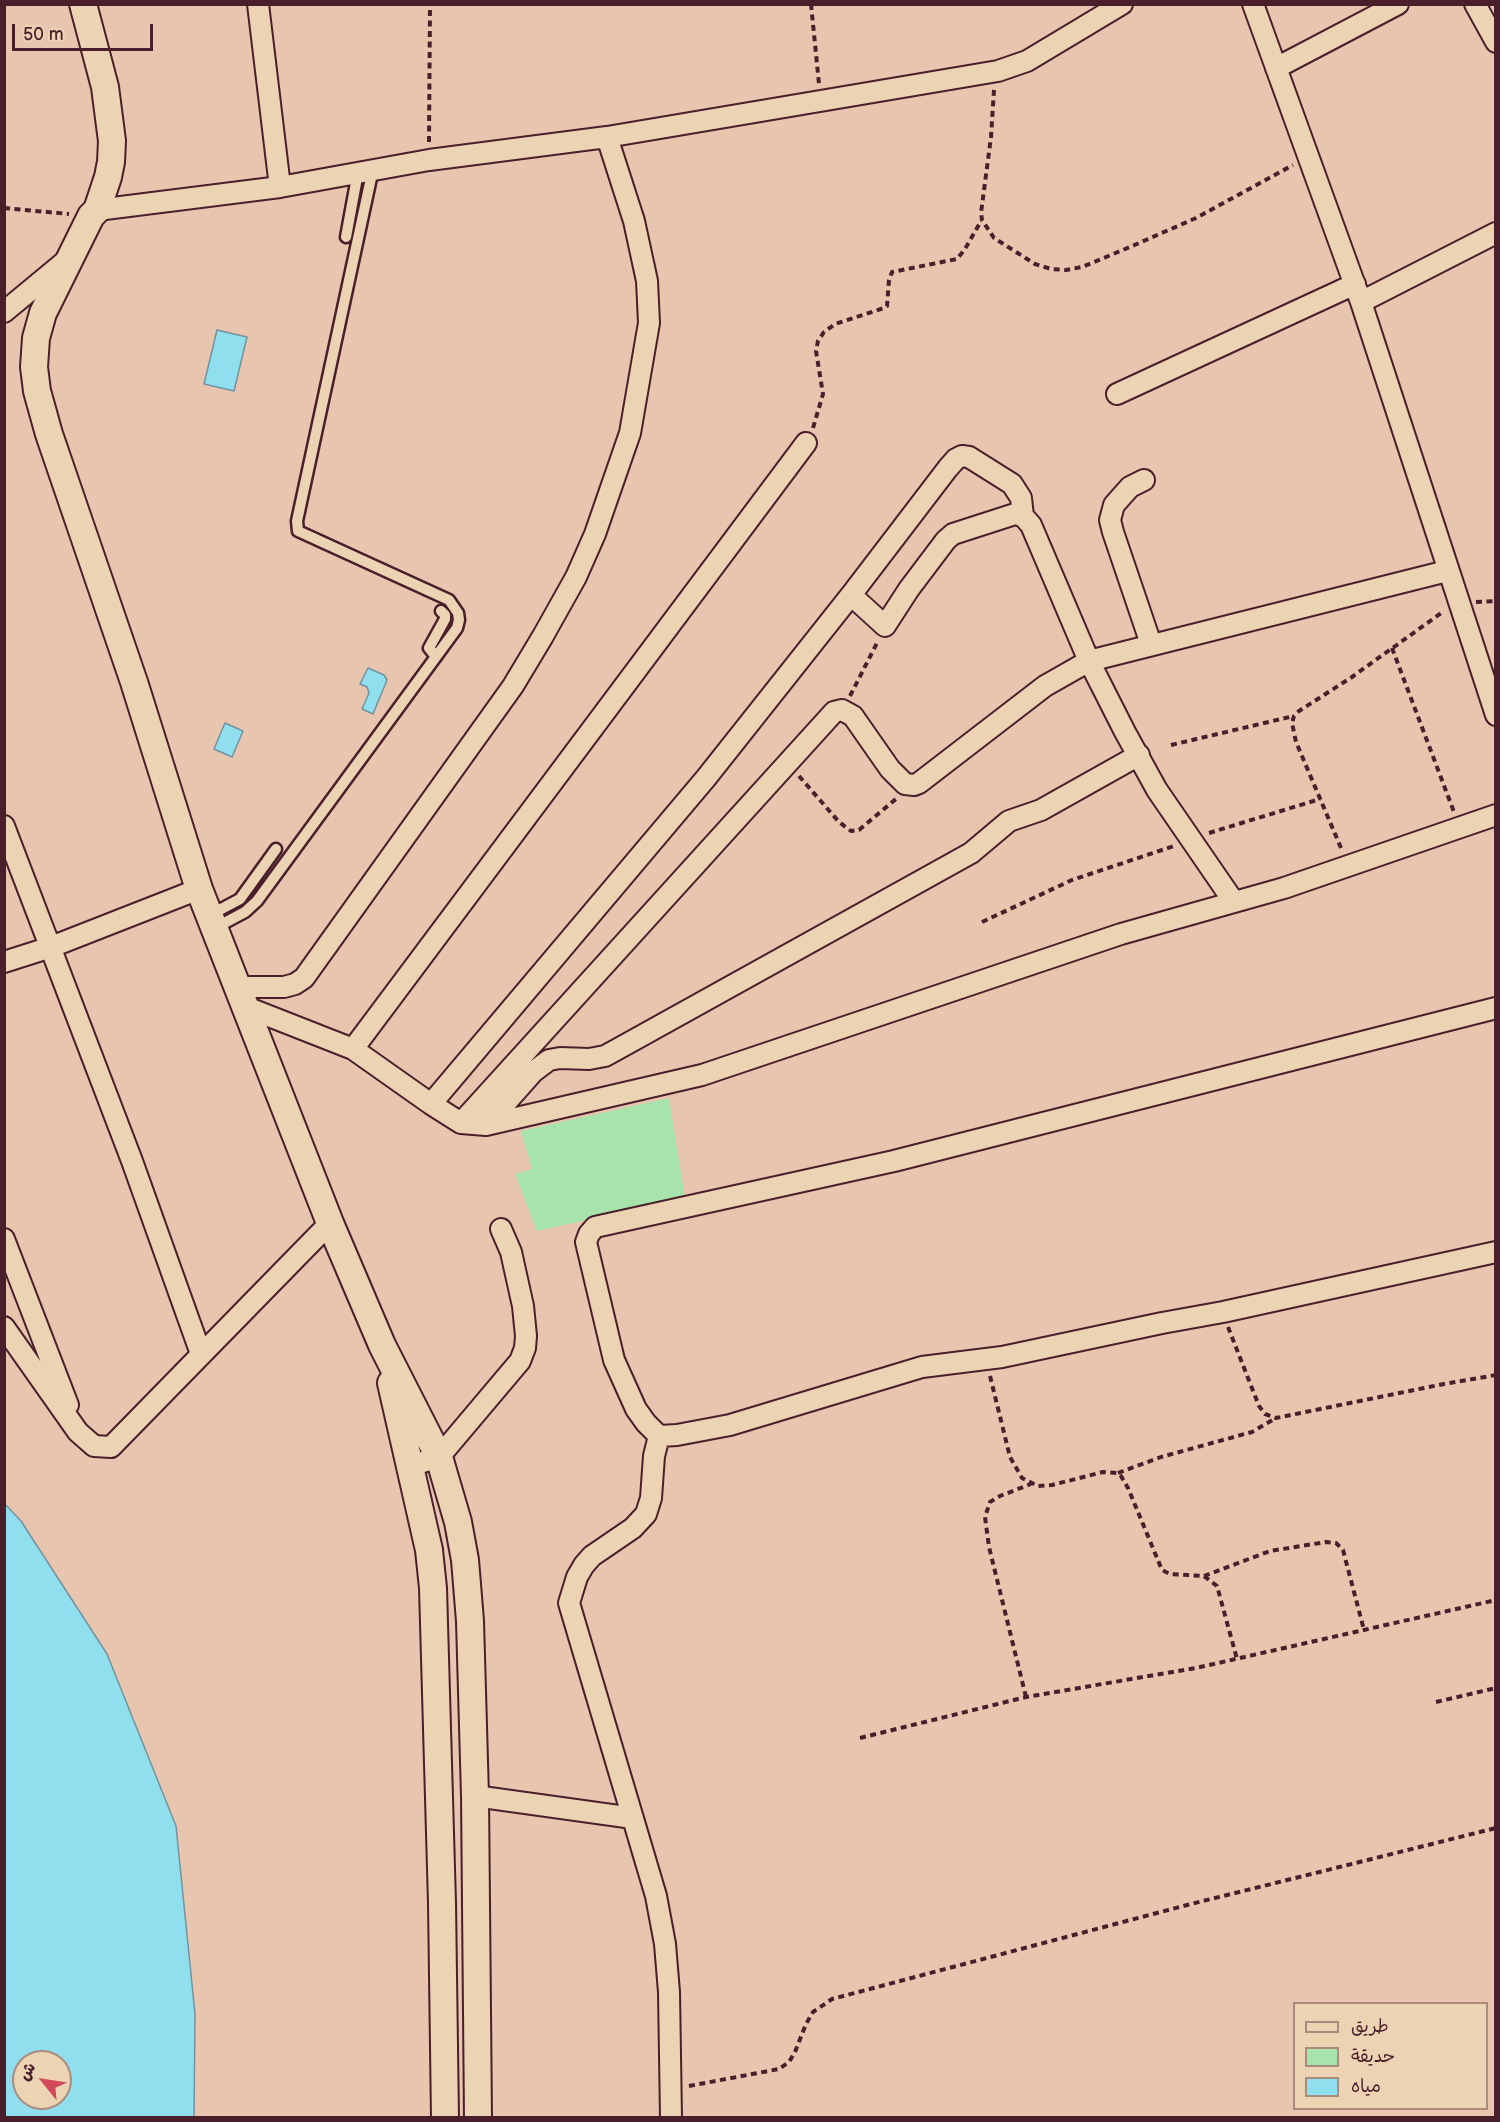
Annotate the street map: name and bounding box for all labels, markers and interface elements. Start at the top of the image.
scale bar [15,12,156,50]
text: 50 m [23,24,64,45]
legend [1293,2002,1488,2110]
text: طريق [1351,2016,1389,2037]
text: حديقة [1351,2046,1395,2067]
north arrow [12,2050,72,2110]
text: ش [15,2059,40,2084]
text: مياه [1351,2076,1381,2097]

